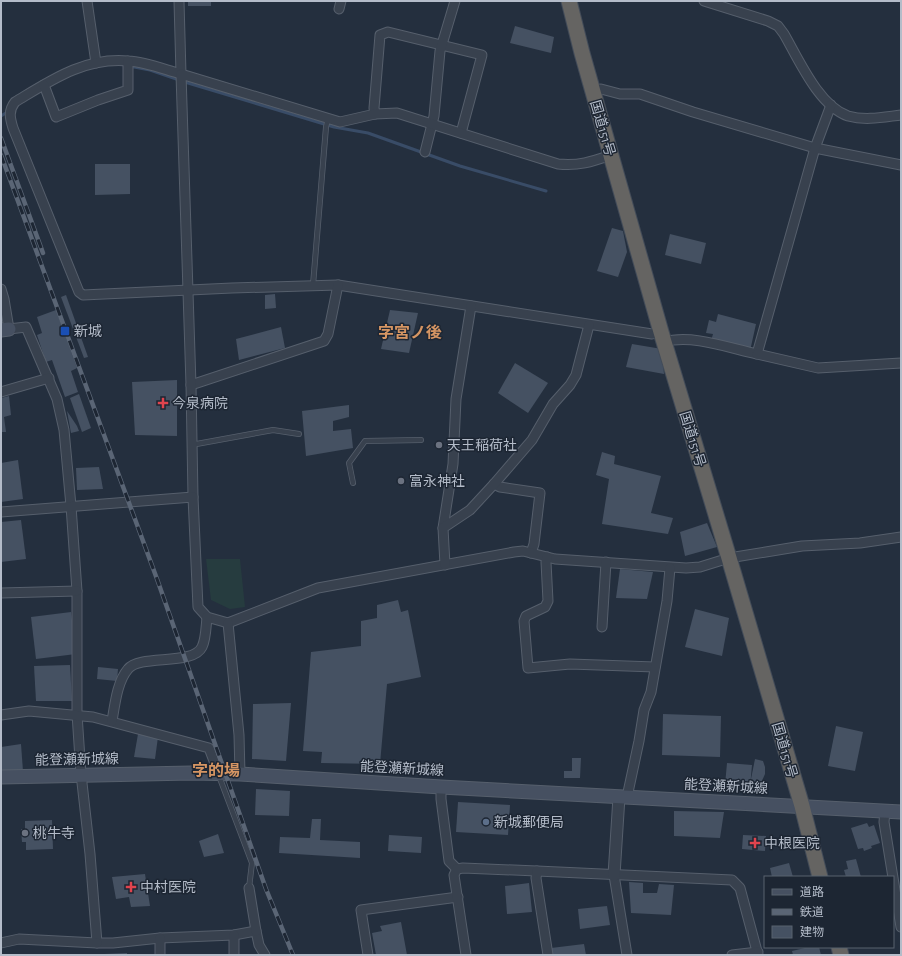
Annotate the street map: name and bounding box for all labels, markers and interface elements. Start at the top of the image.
street label: 国道151号 [587,98,618,158]
place label: 新城 [74,324,102,339]
district label: 字宮ノ後 [378,324,442,341]
marker: 新城 [59,325,71,337]
place label: 今泉病院 [172,395,228,411]
marker: 今泉病院 [157,397,169,409]
street label: 国道151号 [677,409,708,469]
place label: 天王稲荷社 [447,438,517,453]
marker: 天王稲荷社 [434,440,444,450]
place label: 富永神社 [409,474,465,489]
marker: 富永神社 [396,476,406,486]
street label: 国道151号 [769,720,800,780]
street label: 能登瀬新城線 [35,750,119,768]
street label: 能登瀬新城線 [360,758,444,778]
district label: 字的場 [192,762,240,779]
street label: 能登瀬新城線 [684,776,768,796]
place label: 新城郵便局 [494,815,564,830]
marker: 新城郵便局 [481,817,491,827]
place label: 桃牛寺 [33,826,75,841]
marker: 桃牛寺 [20,828,30,838]
place label: 中根医院 [764,836,820,851]
marker: 中根医院 [749,837,761,849]
legend [764,876,894,948]
place label: 中村医院 [140,879,196,895]
marker: 中村医院 [125,881,137,893]
text: 道路 [800,885,824,898]
text: 鉄道 [800,905,824,918]
text: 建物 [800,925,824,938]

